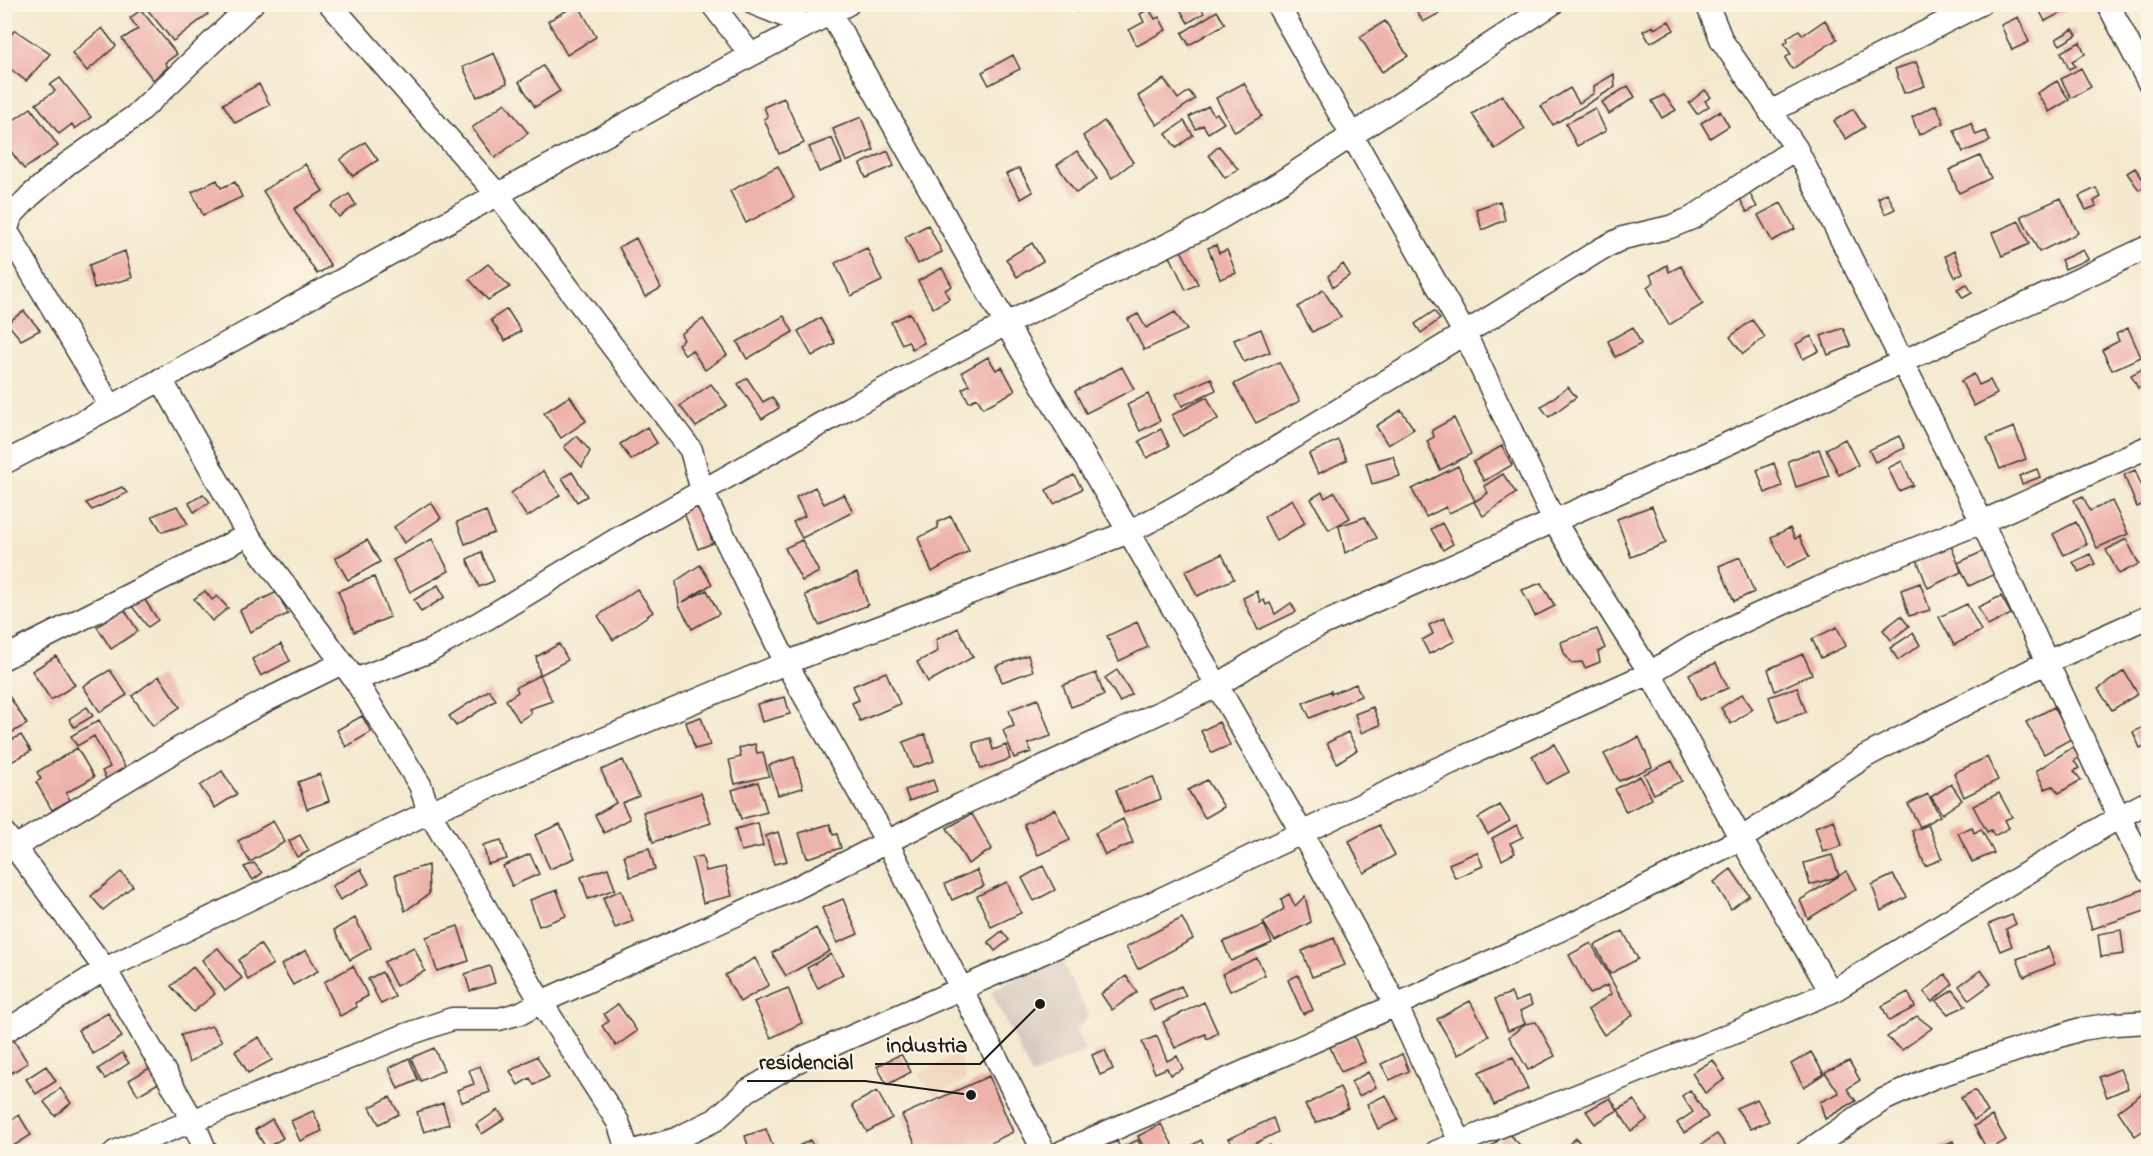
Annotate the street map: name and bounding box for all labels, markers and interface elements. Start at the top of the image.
callout: industria [875,1024,980,1064]
text: industria [887,1031,968,1063]
callout: residencial [747,1041,865,1081]
text: residencial [759,1048,853,1080]

